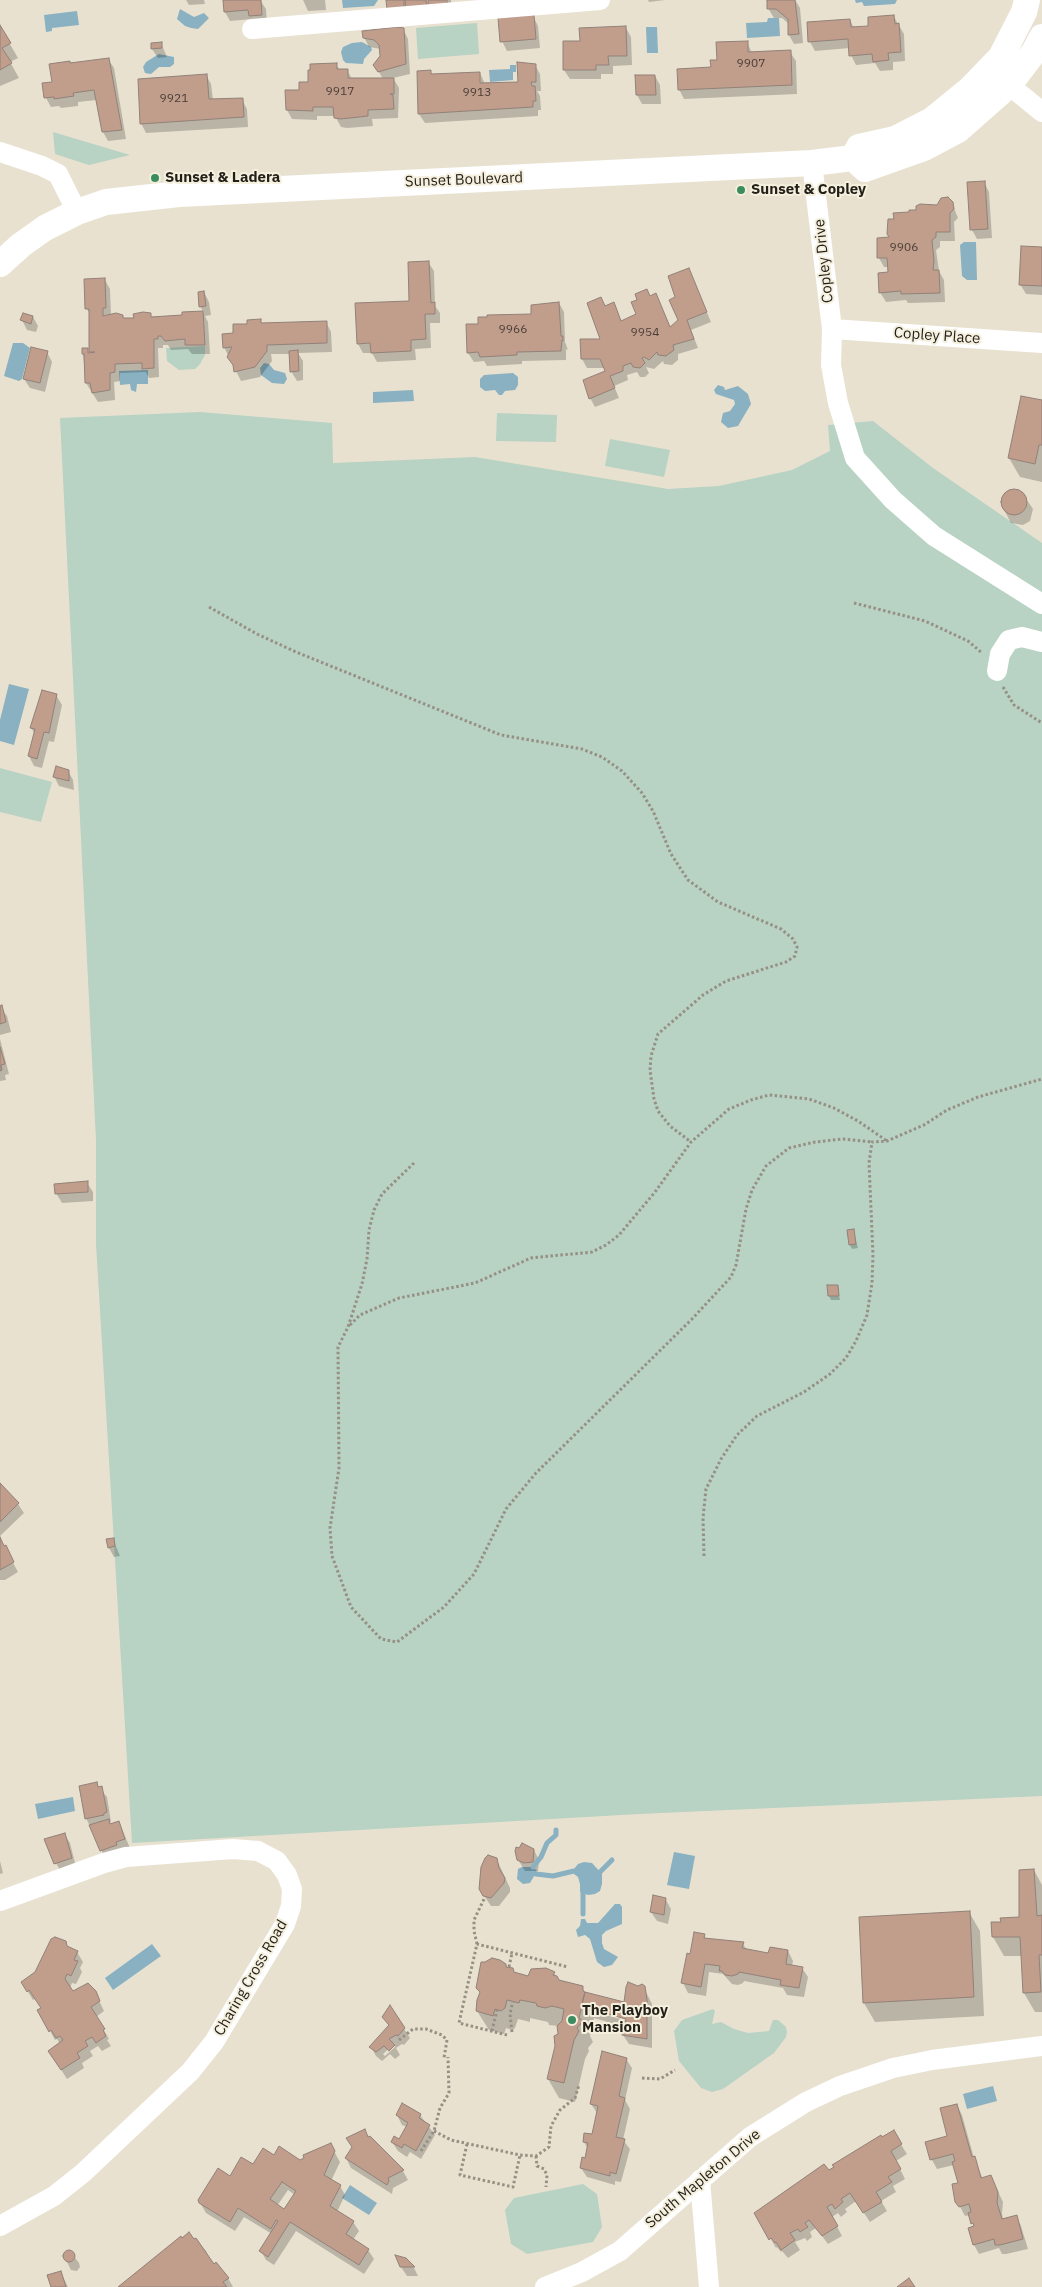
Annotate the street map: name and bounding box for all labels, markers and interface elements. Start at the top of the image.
house number: 9907 [737,57,765,71]
house number: 9917 [326,85,354,99]
house number: 9913 [463,86,491,100]
house number: 9921 [160,92,188,106]
place label: Sunset & Ladera [165,169,280,187]
street label: Sunset Boulevard [405,169,523,191]
marker: Sunset & Ladera [149,172,161,184]
place label: Sunset & Copley [751,181,866,199]
marker: Sunset & Copley [735,184,747,196]
street label: Copley Drive [811,218,837,304]
house number: 9906 [890,241,918,255]
house number: 9966 [499,323,527,337]
street label: Copley Place [893,324,981,348]
house number: 9954 [631,326,659,340]
street label: Charing Cross Road [211,1917,291,2039]
place label: The Playboy Mansion [582,2002,668,2037]
marker: The Playboy Mansion [566,2014,578,2026]
street label: South Mapleton Drive [642,2126,764,2232]

